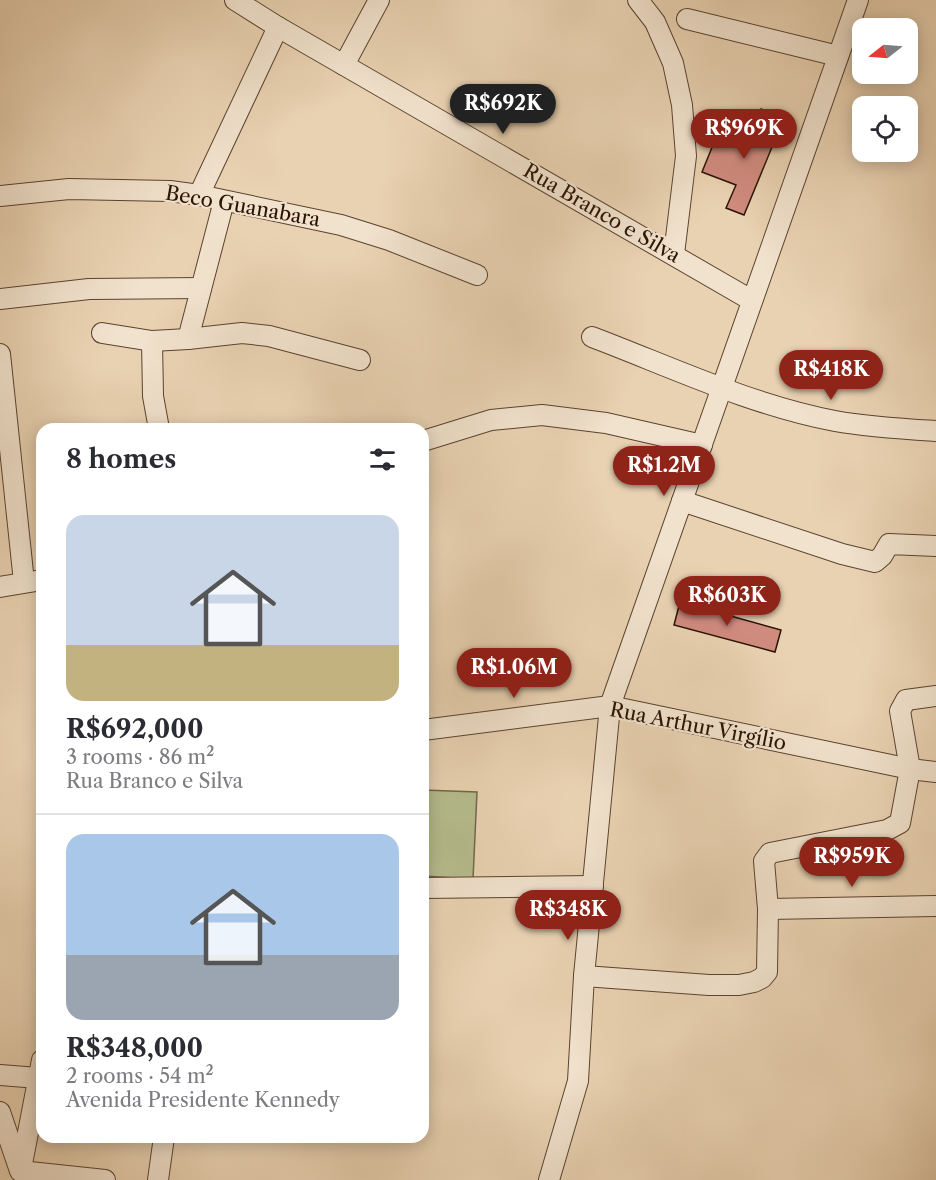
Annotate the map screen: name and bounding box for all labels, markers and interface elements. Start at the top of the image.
north arrow [852,18,918,84]
map controls [852,18,918,162]
pin: R$692K [454,84,552,135]
text: R$692K [464,91,542,115]
button: locate [852,96,918,162]
pin: R$969K [695,109,793,160]
text: R$969K [705,116,783,140]
street label: Rua Branco e Silva [519,158,685,268]
street label: Beco Guanabara [164,181,323,232]
pin: R$418K [782,350,880,401]
text: R$418K [793,357,869,381]
text: 8 homes [66,443,176,475]
icon: filters [366,443,399,476]
pin: R$1.2M [615,446,713,497]
text: R$1.2M [627,453,701,477]
icon: home [179,554,287,662]
pin: R$603K [678,576,776,627]
text: R$603K [688,583,766,607]
pin: R$1.06M [459,648,569,699]
text: R$1.06M [471,655,557,679]
street label: Rua Arthur Virgílio [608,697,788,755]
text: R$692,000 [66,713,203,745]
text: 3 rooms · 86 m² [66,745,214,769]
text: Rua Branco e Silva [66,769,243,793]
pin: R$959K [803,837,901,888]
text: R$959K [813,844,891,868]
icon: home [179,873,287,981]
pin: R$348K [519,890,617,941]
text: R$348K [529,897,607,921]
text: R$348,000 [66,1032,203,1064]
text: 2 rooms · 54 m² [66,1064,214,1088]
text: Avenida Presidente Kennedy [66,1088,340,1112]

